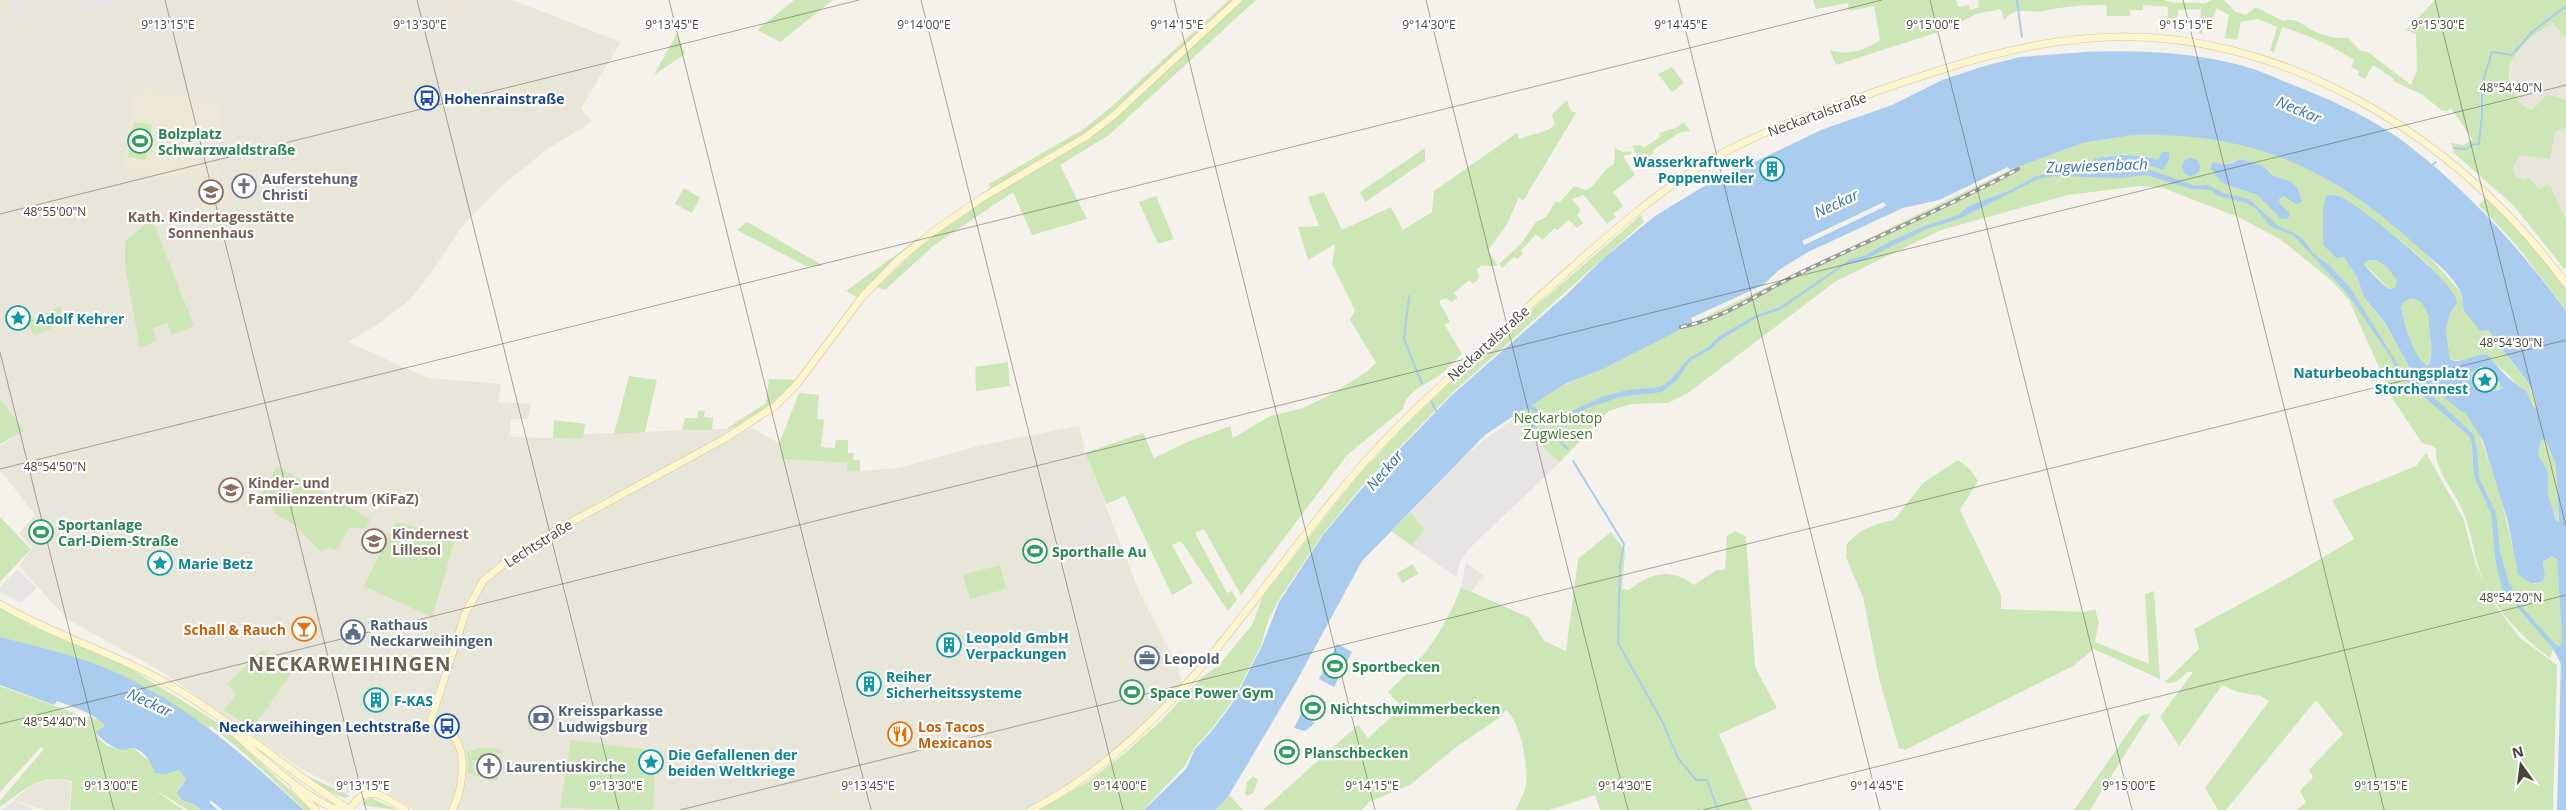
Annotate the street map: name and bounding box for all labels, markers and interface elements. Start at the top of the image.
text: 9°13'15"E [141,16,195,33]
text: 9°13'30"E [393,16,447,33]
text: 9°13'45"E [645,16,699,33]
text: 9°14'00"E [897,16,951,33]
text: 9°14'15"E [1150,16,1204,33]
text: 9°14'30"E [1402,16,1456,33]
text: 9°14'45"E [1654,16,1708,33]
text: 9°15'00"E [1906,16,1960,33]
text: 9°15'15"E [2159,16,2213,33]
text: 9°15'30"E [2411,16,2465,33]
text: 48°54'40"N [2480,79,2542,96]
bus stop icon: Hohenrainstraße [414,85,440,111]
street label: Neckartalstraße [1765,87,1869,141]
place label: Hohenrainstraße [444,89,564,108]
water label: Neckar [2274,91,2325,128]
place label: Bolzplatz Schwarzwaldstraße [158,124,295,159]
sports icon: Bolzplatz Schwarzwaldstraße [127,128,153,154]
place label: Wasserkraftwerk Poppenweiler [1633,152,1755,187]
water label: Zugwiesenbach [2045,153,2148,177]
building icon: Wasserkraftwerk Poppenweiler [1759,156,1785,182]
place label: Auferstehung Christi [262,169,358,204]
church icon: Auferstehung Christi [231,173,257,199]
school or university icon: Kath. Kindertagesstätte Sonnenhaus [198,179,224,205]
water label: Neckar [1811,184,1862,222]
text: 48°55'00"N [24,203,86,220]
place label: Kath. Kindertagesstätte Sonnenhaus [128,207,294,242]
street label: Neckartalstraße [1443,301,1533,385]
place icon: Adolf Kehrer [5,305,31,331]
place label: Adolf Kehrer [36,309,125,328]
text: 48°54'30"N [2480,334,2542,351]
place label: Naturbeobachtungsplatz Storchennest [2293,363,2468,398]
place icon: Naturbeobachtungsplatz Storchennest [2472,367,2498,393]
park label: Neckarbiotop Zugwiesen [1514,408,1602,443]
water label: Neckar [1361,445,1408,494]
text: 48°54'50"N [24,458,86,475]
place label: Kinder- und Familienzentrum (KiFaZ) [248,473,419,508]
school or university icon: Kinder- und Familienzentrum (KiFaZ) [218,477,244,503]
street label: Lechtstraße [500,514,576,572]
place label: Sportanlage Carl-Diem-Straße [58,515,179,550]
sports icon: Sportanlage Carl-Diem-Straße [28,519,54,545]
place label: Kindernest Lillesol [392,524,469,559]
school or university icon: Kindernest Lillesol [361,528,387,554]
sports icon: Sporthalle Au [1022,538,1048,564]
place label: Sporthalle Au [1052,542,1147,561]
place icon: Marie Betz [147,550,173,576]
place label: Marie Betz [178,554,253,573]
text: 48°54'20"N [2480,589,2542,606]
place label: Rathaus Neckarweihingen [370,615,493,650]
bar icon: Schall & Rauch [291,616,317,642]
public building icon: Rathaus Neckarweihingen [340,619,366,645]
place label: Schall & Rauch [184,620,286,639]
place label: Leopold GmbH Verpackungen [966,628,1069,663]
building icon: Leopold GmbH Verpackungen [936,632,962,658]
office icon: Leopold [1134,645,1160,671]
place label: Leopold [1164,649,1220,668]
district label: NECKARWEIHINGEN [249,651,451,677]
sports icon: Sportbecken [1322,653,1348,679]
place label: Sportbecken [1352,657,1440,676]
place label: Reiher Sicherheitssysteme [886,667,1022,702]
building icon: Reiher Sicherheitssysteme [856,671,882,697]
sports icon: Space Power Gym [1119,679,1145,705]
water label: Neckar [125,683,176,721]
place label: Space Power Gym [1150,683,1274,702]
building icon: F-KAS [363,687,389,713]
place label: F-KAS [394,691,433,710]
sports icon: Nichtschwimmerbecken [1300,695,1326,721]
place label: Nichtschwimmerbecken [1330,699,1500,718]
place label: Kreissparkasse Ludwigsburg [558,701,663,736]
bank icon: Kreissparkasse Ludwigsburg [528,705,554,731]
text: 48°54'40"N [24,713,86,730]
bus stop icon: Neckarweihingen Lechtstraße [434,713,460,739]
place label: Neckarweihingen Lechtstraße [219,717,430,736]
place label: Los Tacos Mexicanos [918,717,992,752]
restaurant icon: Los Tacos Mexicanos [887,721,913,747]
sports icon: Planschbecken [1274,739,1300,765]
north arrow [2496,740,2546,790]
text: N [2510,741,2526,762]
place label: Planschbecken [1304,743,1409,762]
place label: Die Gefallenen der beiden Weltkriege [668,745,798,780]
place icon: Die Gefallenen der beiden Weltkriege [638,749,664,775]
church icon: Laurentiuskirche [476,753,502,779]
place label: Laurentiuskirche [506,757,626,776]
text: 9°13'00"E [84,777,138,794]
text: 9°13'15"E [336,777,390,794]
text: 9°13'30"E [589,777,643,794]
text: 9°13'45"E [841,777,895,794]
text: 9°14'00"E [1093,777,1147,794]
text: 9°14'15"E [1345,777,1399,794]
text: 9°14'30"E [1598,777,1652,794]
text: 9°14'45"E [1850,777,1904,794]
text: 9°15'00"E [2102,777,2156,794]
text: 9°15'15"E [2354,777,2408,794]

